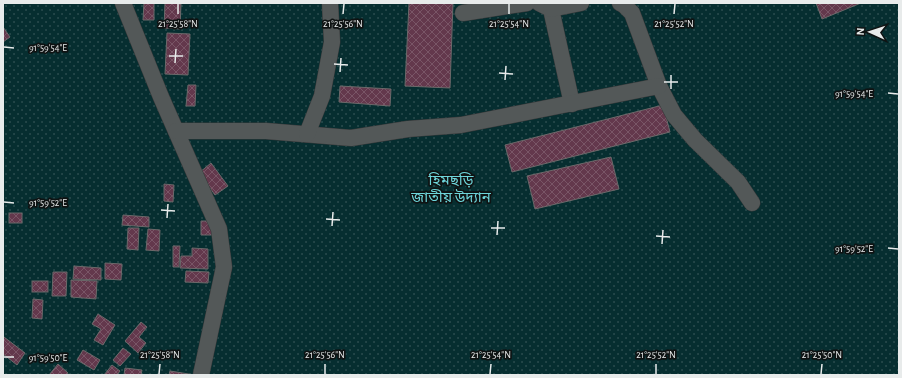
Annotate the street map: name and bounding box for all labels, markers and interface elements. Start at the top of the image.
north arrow [850,12,890,52]
text: 21°25'58"N [158,19,198,29]
text: 21°25'56"N [323,19,363,29]
text: 21°25'54"N [489,19,529,29]
text: 21°25'52"N [654,19,694,29]
text: N [855,27,866,36]
text: 91°59'54"E [29,43,67,53]
text: 91°59'54"E [835,89,873,99]
park label: হিমছড়ি জাতীয় উদ্যান [410,172,492,205]
text: 91°59'52"E [29,198,67,208]
text: 91°59'52"E [835,244,873,254]
text: 21°25'58"N [140,350,180,360]
text: 21°25'56"N [305,350,345,360]
text: 21°25'54"N [471,350,511,360]
text: 21°25'52"N [636,350,676,360]
text: 21°25'50"N [802,350,842,360]
text: 91°59'50"E [29,353,68,363]

